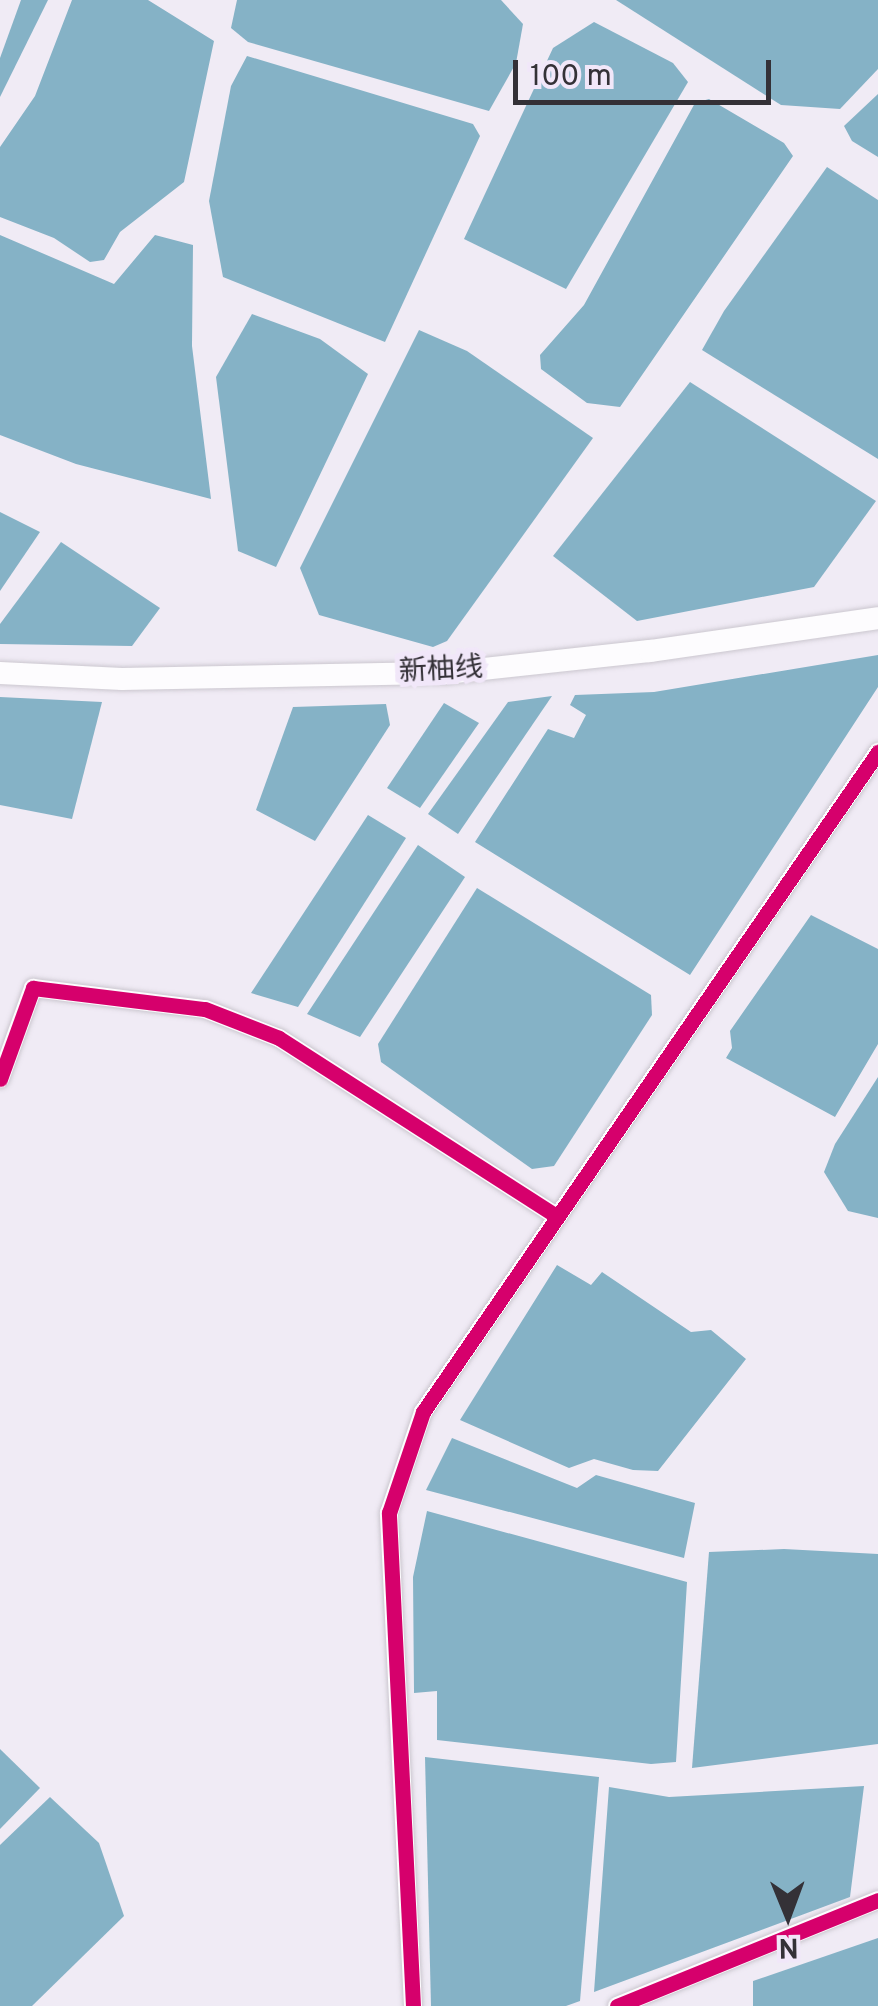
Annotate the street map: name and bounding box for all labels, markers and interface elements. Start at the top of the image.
scale bar [518,40,776,102]
text: 100 m [530,59,612,96]
street label: 新柚线 [398,652,484,690]
north arrow [738,1866,838,1966]
text: N [778,1928,799,1964]

